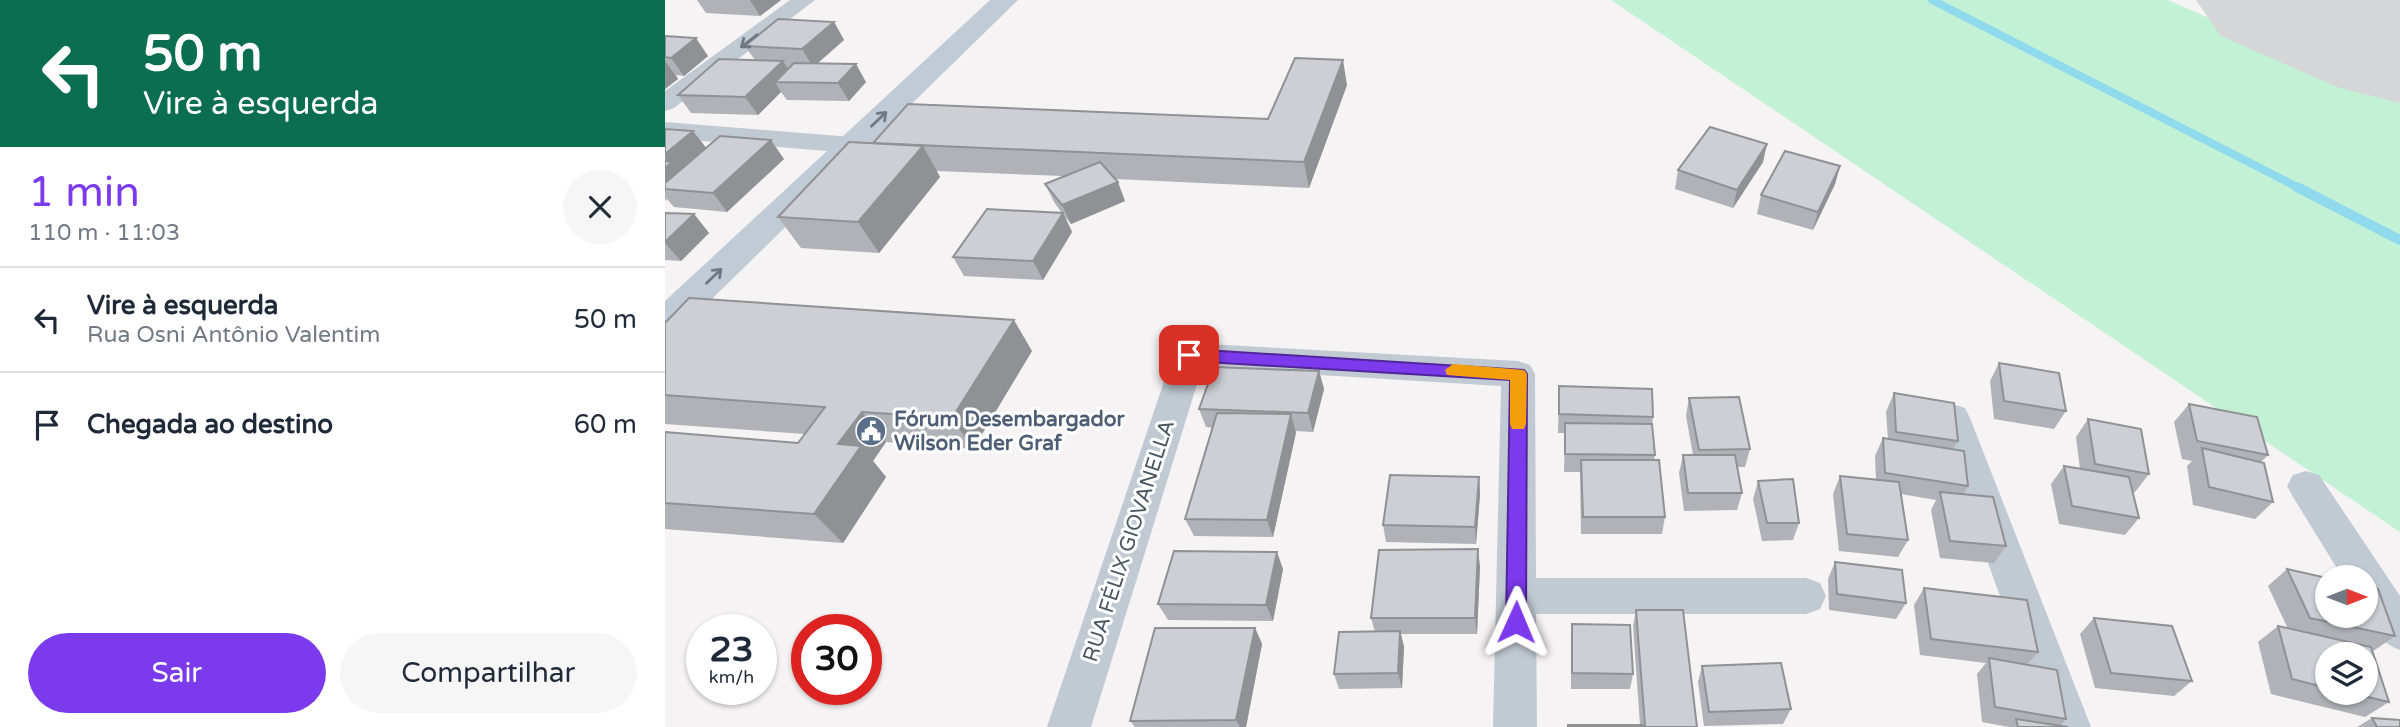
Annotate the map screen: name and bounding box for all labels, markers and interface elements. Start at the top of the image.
text: 50 m [143,25,262,84]
icon: left [28,28,119,119]
one-way arrow [740,33,759,48]
text: Vire à esquerda [143,85,379,123]
one-way arrow [871,111,888,128]
text: 1 min [28,167,140,218]
button: close [563,170,637,244]
text: 110 m · 11:03 [28,219,180,247]
one-way arrow [706,267,723,284]
text: Vire à esquerda [87,290,278,321]
icon: left [28,301,66,339]
text: 50 m [574,304,637,335]
text: Rua Osni Antônio Valentim [87,321,380,349]
pin [1159,325,1219,385]
icon: arrive [1170,336,1208,374]
icon: arrive [28,406,66,444]
place label: Fórum Desembargador Wilson Eder Graf [894,407,1126,456]
text: Chegada ao destino [87,409,333,440]
text: 60 m [574,409,637,440]
public building icon: Fórum Desembargador Wilson Eder Graf [854,414,888,448]
street label: RUA FÉLIX GIOVANELLA [1078,417,1180,665]
north arrow [2315,565,2378,628]
map controls [2315,565,2378,705]
position arrow [1479,585,1553,659]
speed limit sign: 30 [791,614,882,705]
text: 23 [710,629,753,671]
button: Sair [28,633,326,713]
button: Compartilhar [340,633,637,713]
button: layers [2315,642,2378,705]
text: km/h [709,666,754,688]

